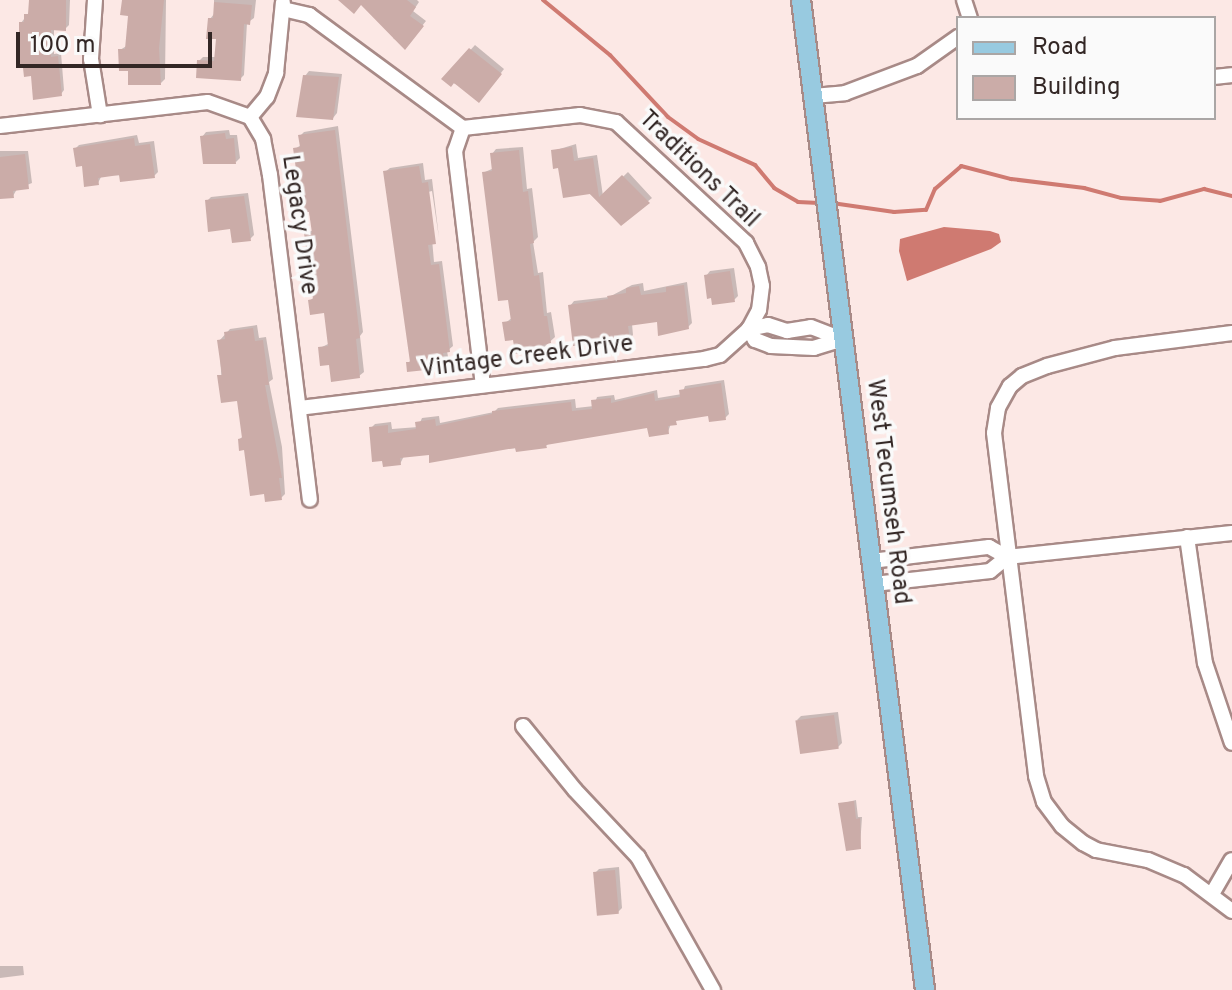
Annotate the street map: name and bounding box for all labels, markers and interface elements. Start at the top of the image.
scale bar [20,16,216,66]
legend [956,16,1216,120]
text: 100 m [30,31,96,61]
text: Road [1032,33,1088,63]
text: Building [1032,73,1121,103]
street label: Traditions Trail [631,105,765,235]
street label: Legacy Drive [274,153,322,297]
street label: Vintage Creek Drive [419,331,635,385]
street label: West Tecumseh Road [859,377,915,607]

